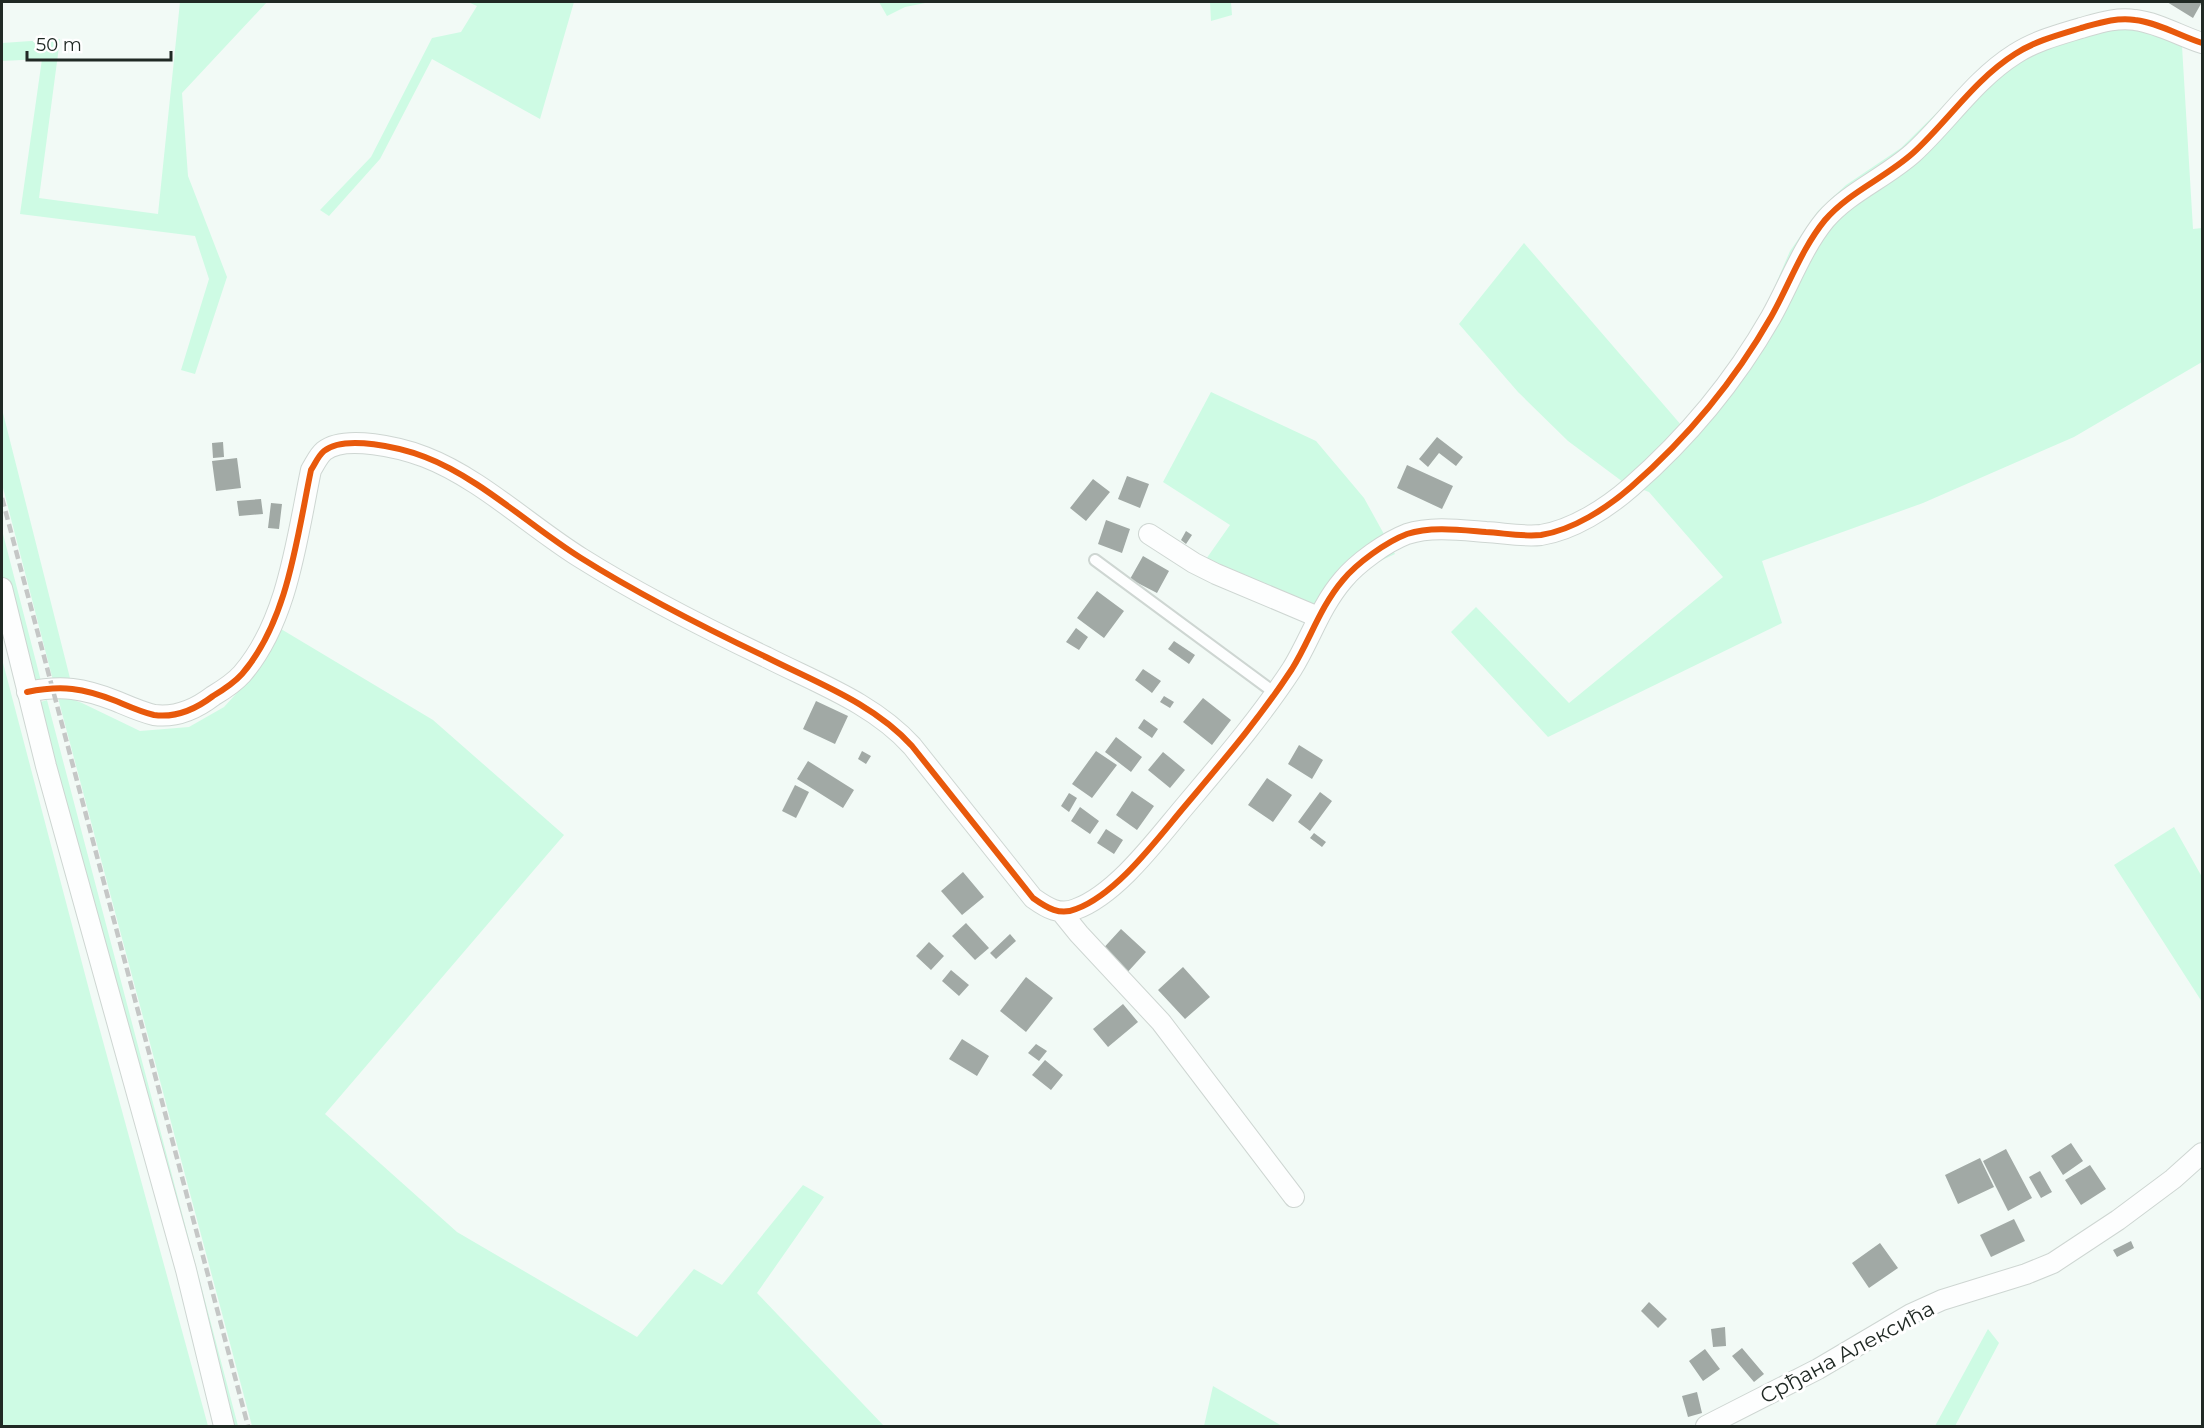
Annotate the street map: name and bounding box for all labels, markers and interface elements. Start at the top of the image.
scale bar [27,24,171,62]
text: 50 m [36,34,82,56]
street label: Срђана Алексића [1755,1295,1939,1409]

